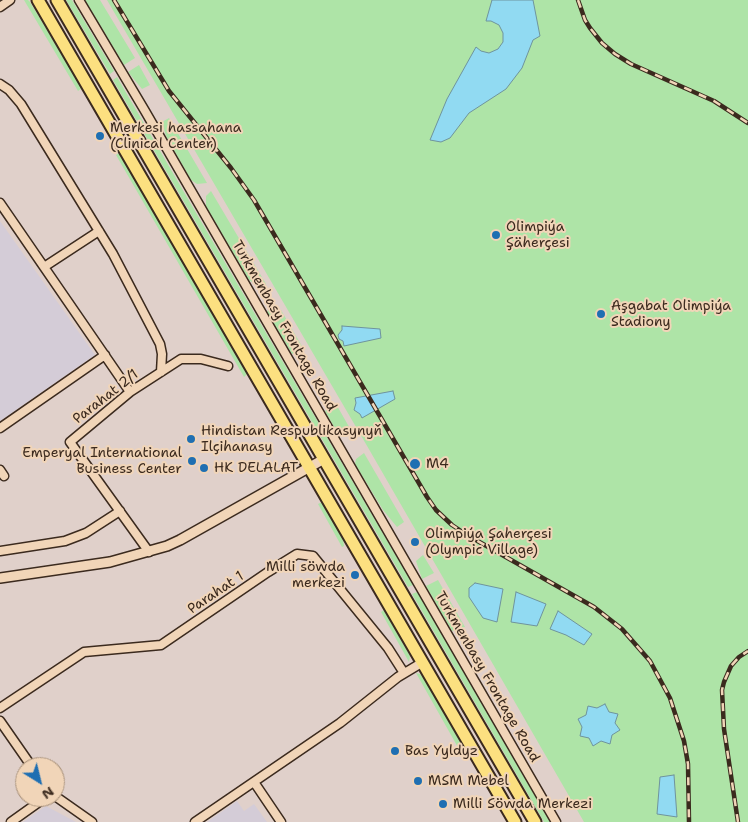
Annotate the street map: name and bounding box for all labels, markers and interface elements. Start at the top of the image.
place label: Merkesi hassahana (Clinical Center) [110,120,242,152]
marker: Merkesi hassahana (Clinical Center) [94,130,106,142]
place label: Olimpiýa Şäherçesi [506,219,570,252]
marker: Olimpiýa Şäherçesi [490,229,502,241]
street label: Turkmenbasy Frontage Road [228,238,340,414]
place label: Aşgabat Olimpiýa Stadiony [611,298,731,331]
marker: Aşgabat Olimpiýa Stadiony [595,308,607,320]
street label: Parahat 2/1 [70,366,142,428]
place label: Hindistan Respublikasynyň Ilçihanasy [201,423,382,456]
marker: Hindistan Respublikasynyň Ilçihanasy [185,433,197,445]
place label: Emperyal International Business Center [22,445,182,478]
marker: Emperyal International Business Center [186,455,198,467]
place label: M4 [426,456,449,472]
marker: M4 [408,457,422,471]
place label: HK DELALAT [214,460,298,476]
marker: HK DELALAT [198,462,210,474]
place label: Olimpiýa Şaherçesi (Olympic Village) [425,526,552,558]
marker: Olimpiýa Şaherçesi (Olympic Village) [409,536,421,548]
place label: Milli söwda merkezi [266,559,345,592]
street label: Parahat 1 [185,568,247,618]
marker: Milli söwda merkezi [349,569,361,581]
street label: Turkmenbasy Frontage Road [431,589,543,765]
place label: Bas Yyldyz [405,743,478,759]
marker: Bas Yyldyz [389,745,401,757]
north arrow [15,757,65,807]
place label: MSM Mebel [428,773,509,789]
marker: MSM Mebel [412,775,424,787]
text: N [38,783,58,804]
place label: Milli Söwda Merkezi [453,796,592,812]
marker: Milli Söwda Merkezi [437,798,449,810]

